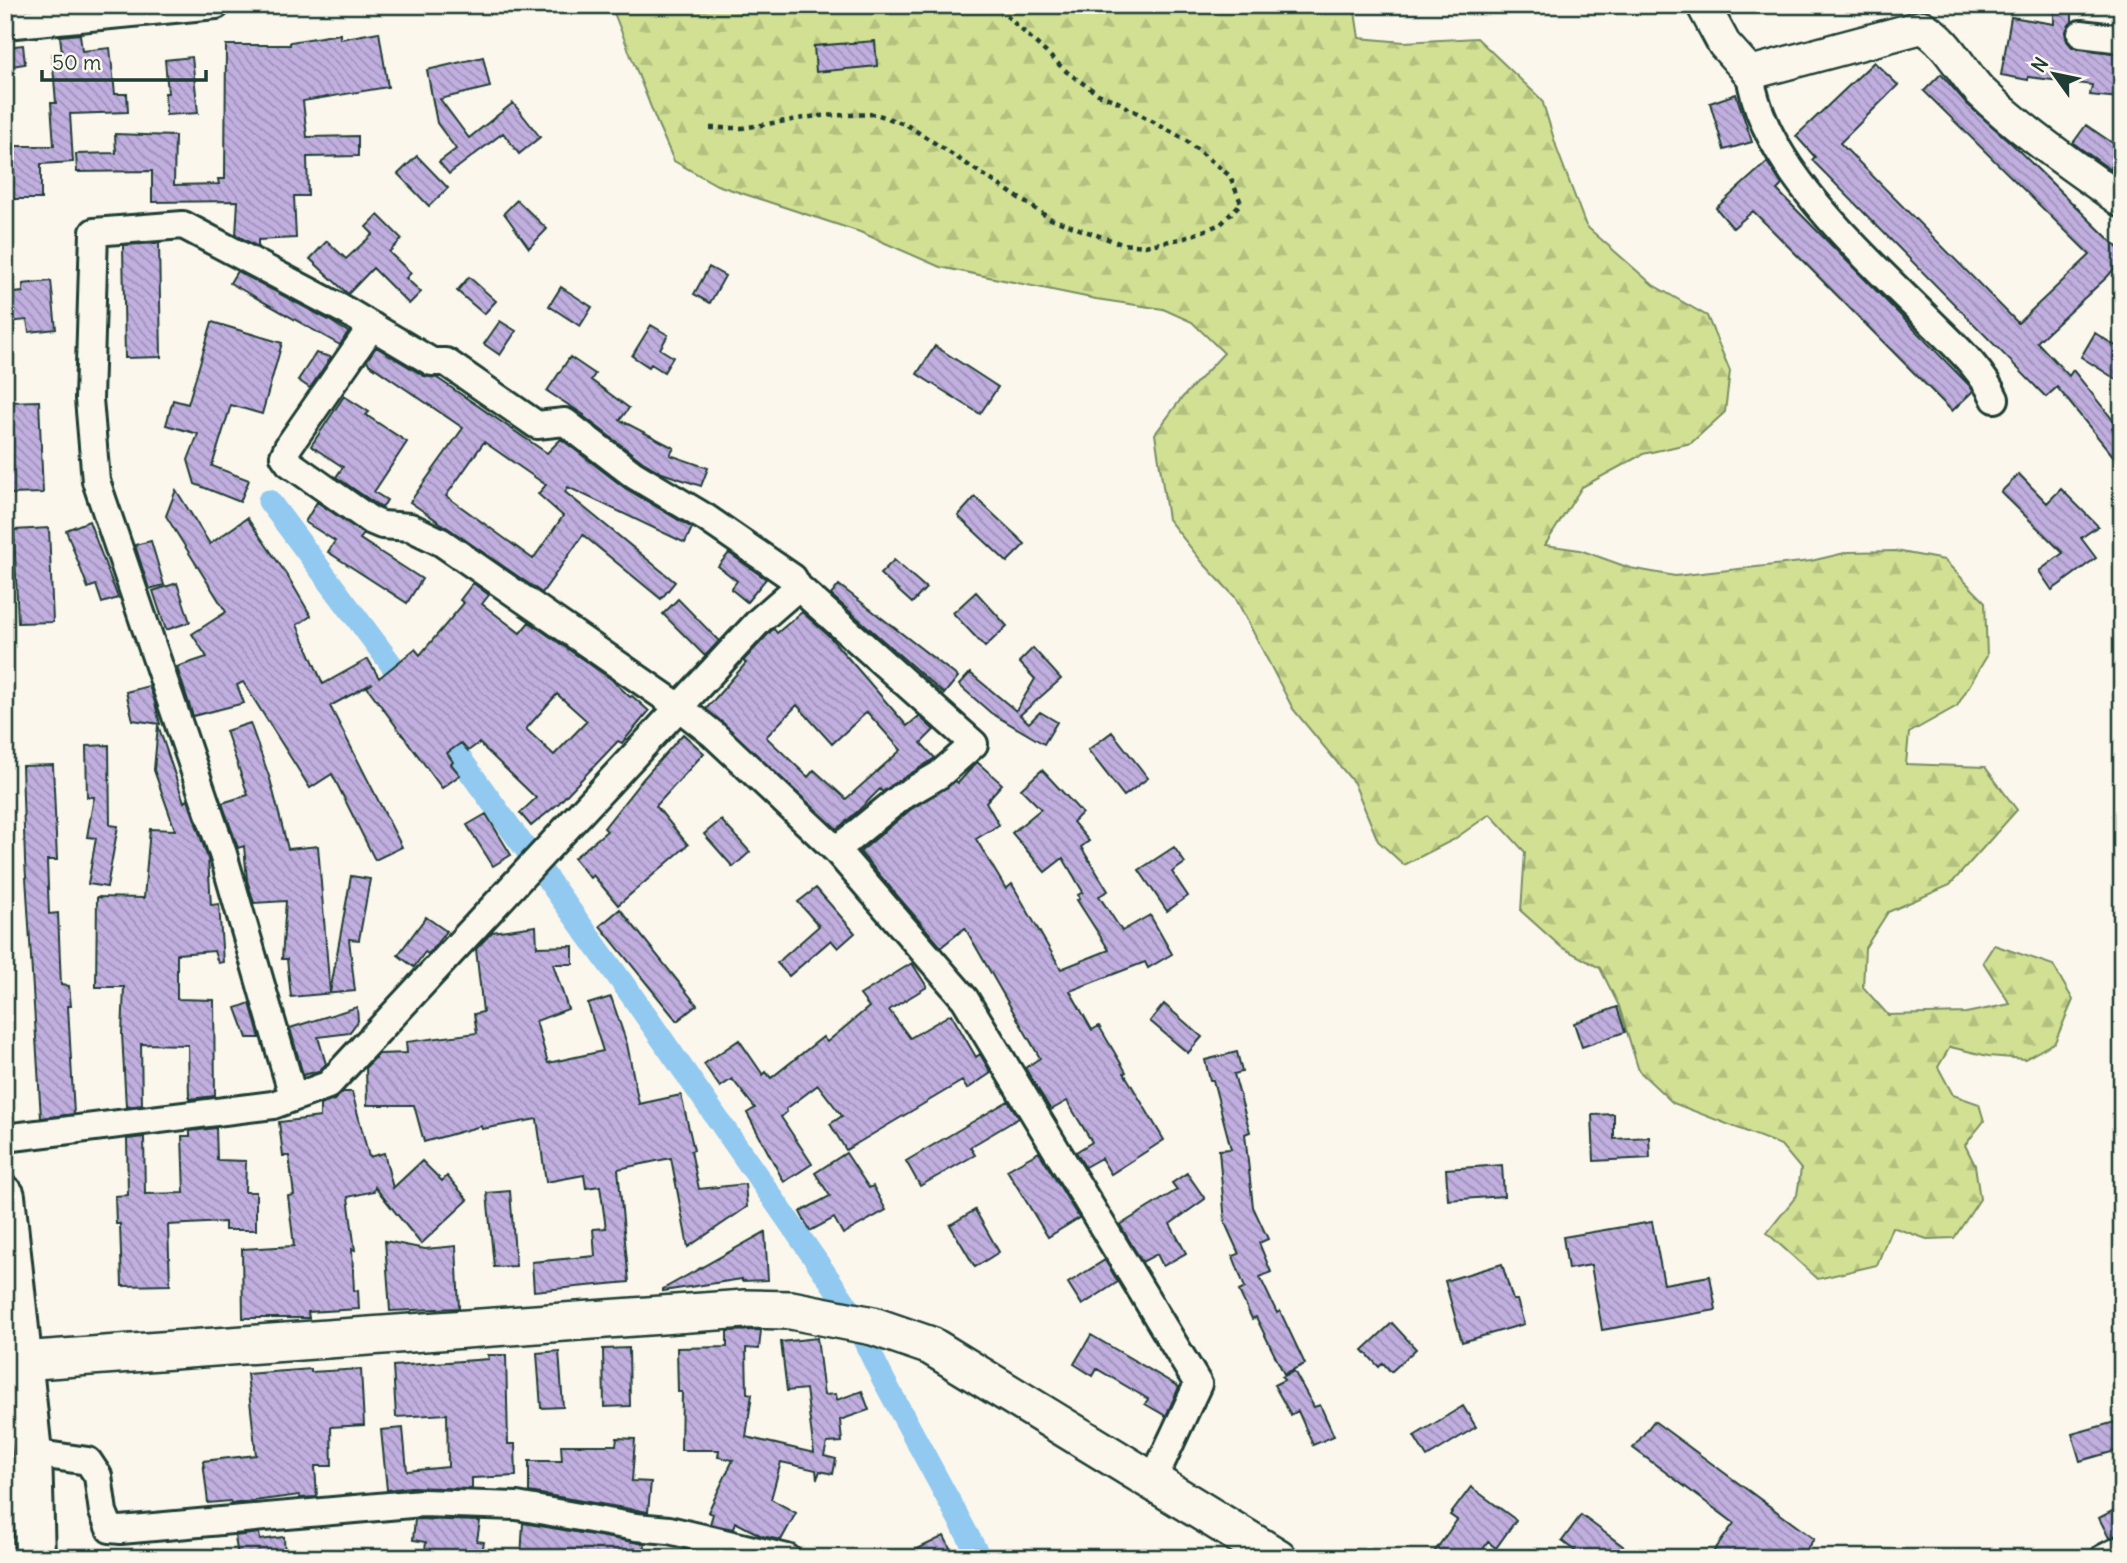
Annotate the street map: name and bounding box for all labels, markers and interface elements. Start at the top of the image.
scale bar [42,38,206,82]
north arrow [2018,38,2088,108]
text: 50 m [52,49,101,76]
text: N [2026,53,2053,77]

